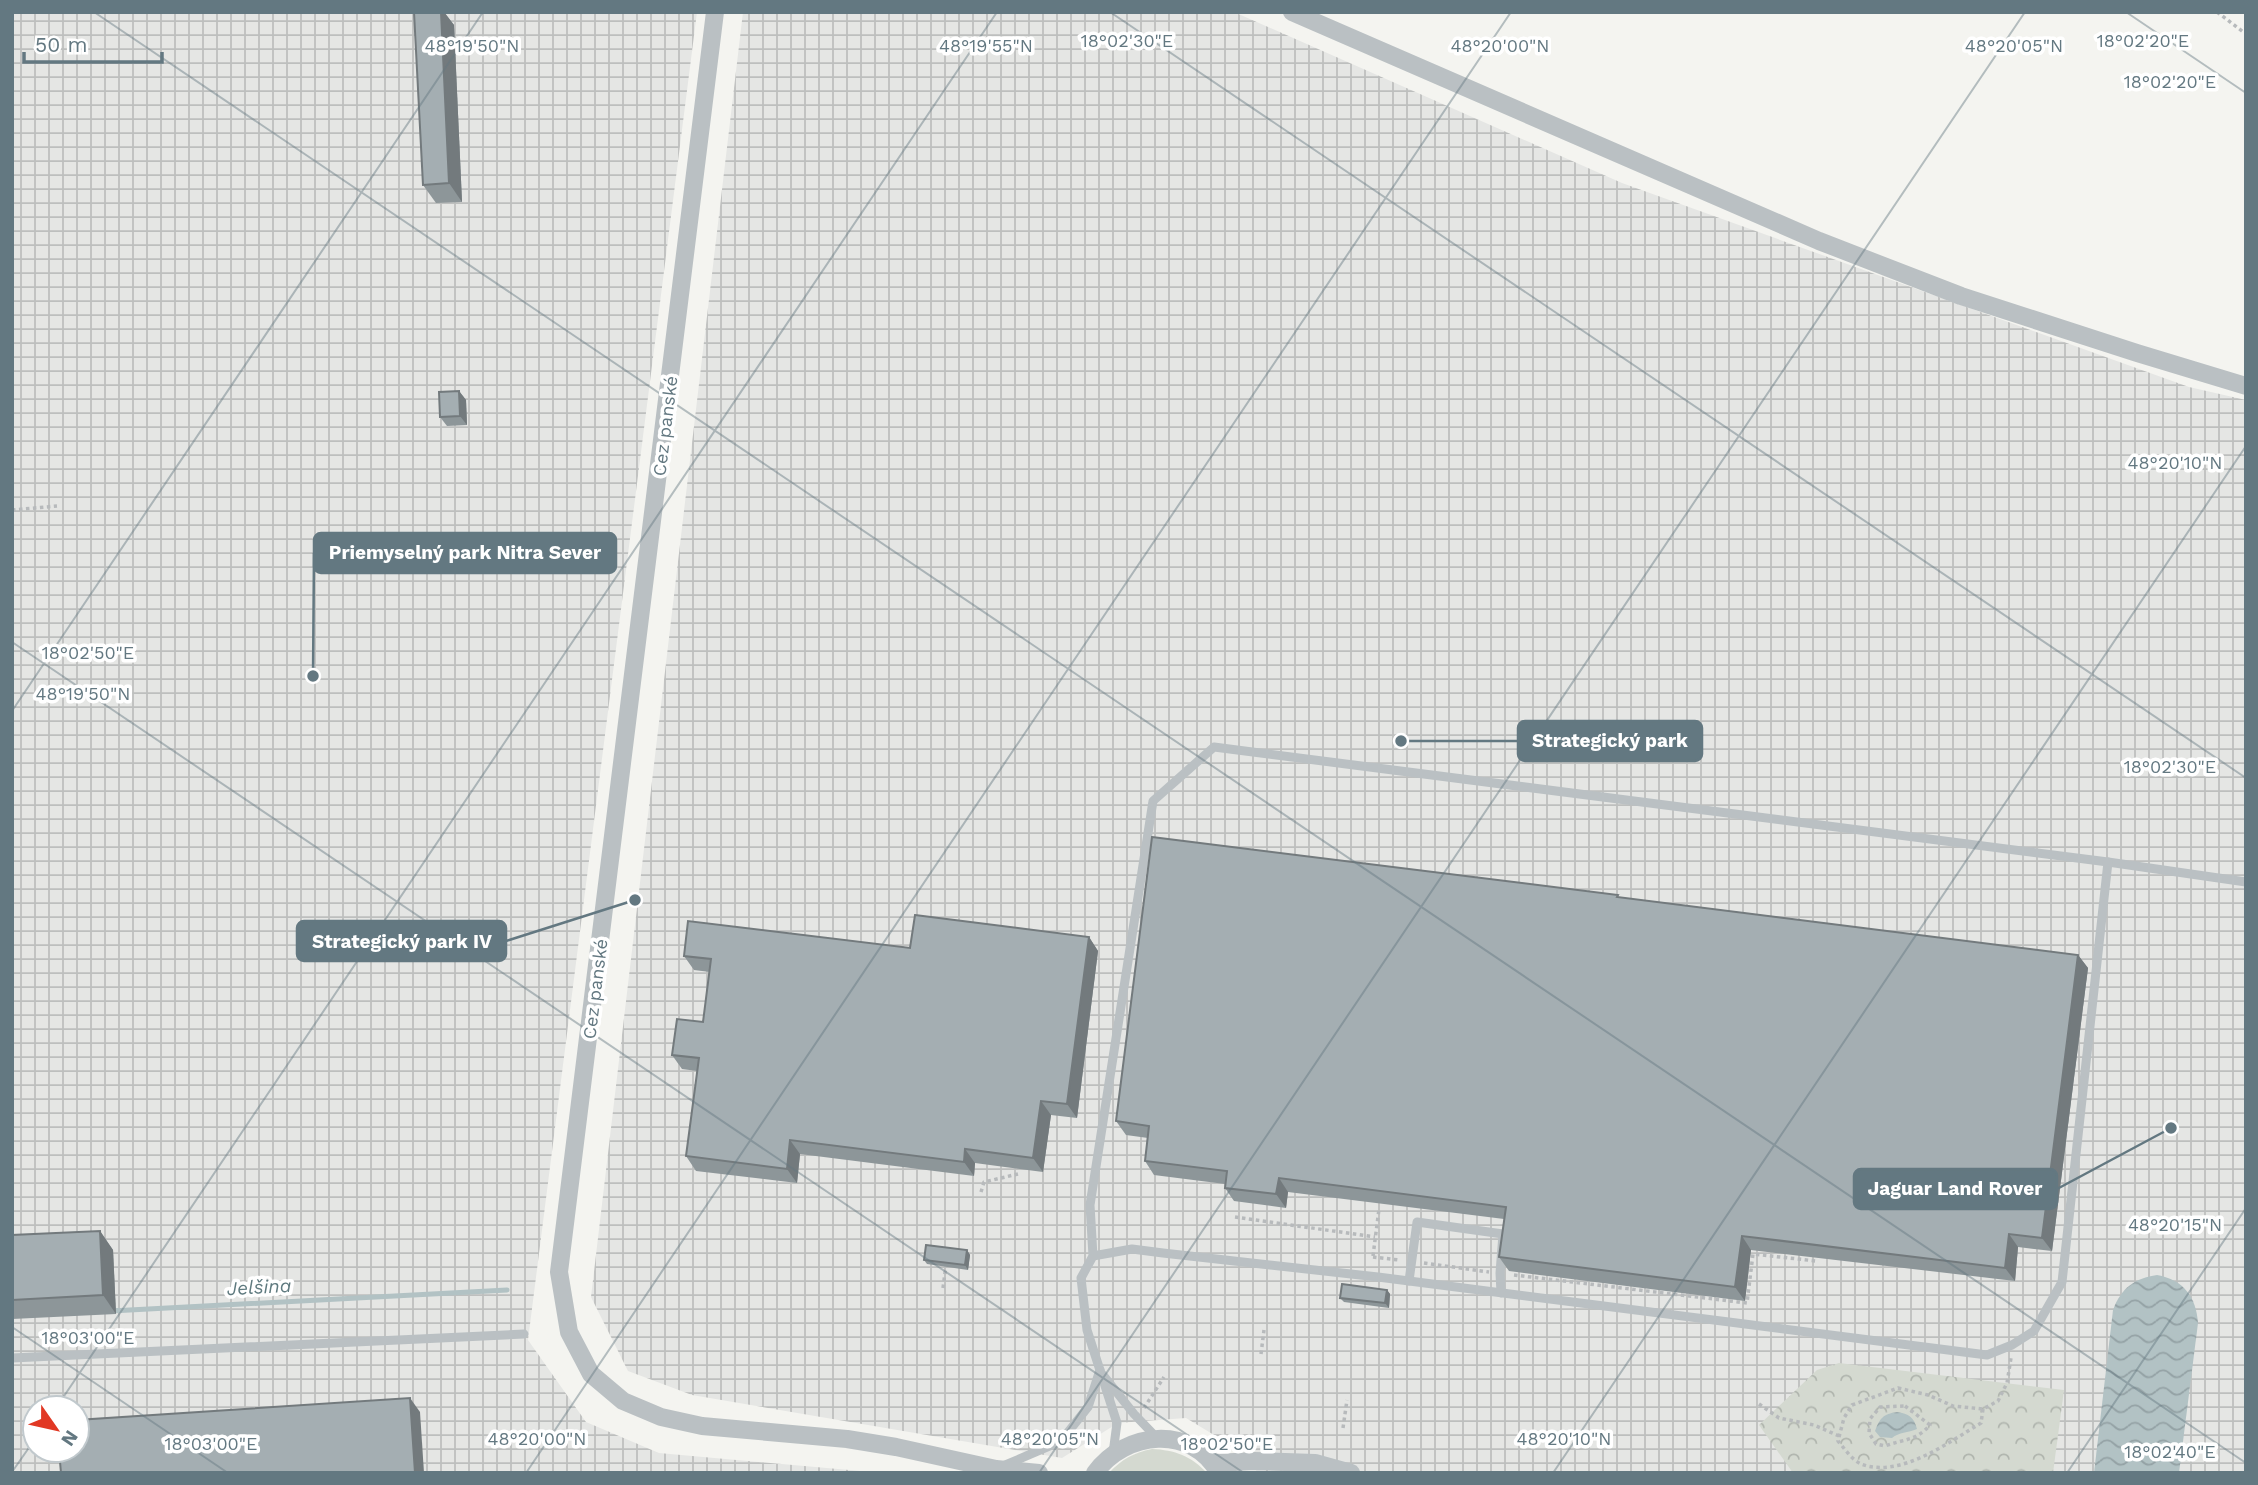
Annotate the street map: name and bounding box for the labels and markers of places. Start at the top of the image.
callout: Priemyselný park Nitra Sever [314,533,616,573]
callout: Strategický park [1518,721,1702,761]
callout: Strategický park IV [297,921,506,961]
callout: Jaguar Land Rover [1854,1169,2057,1209]

